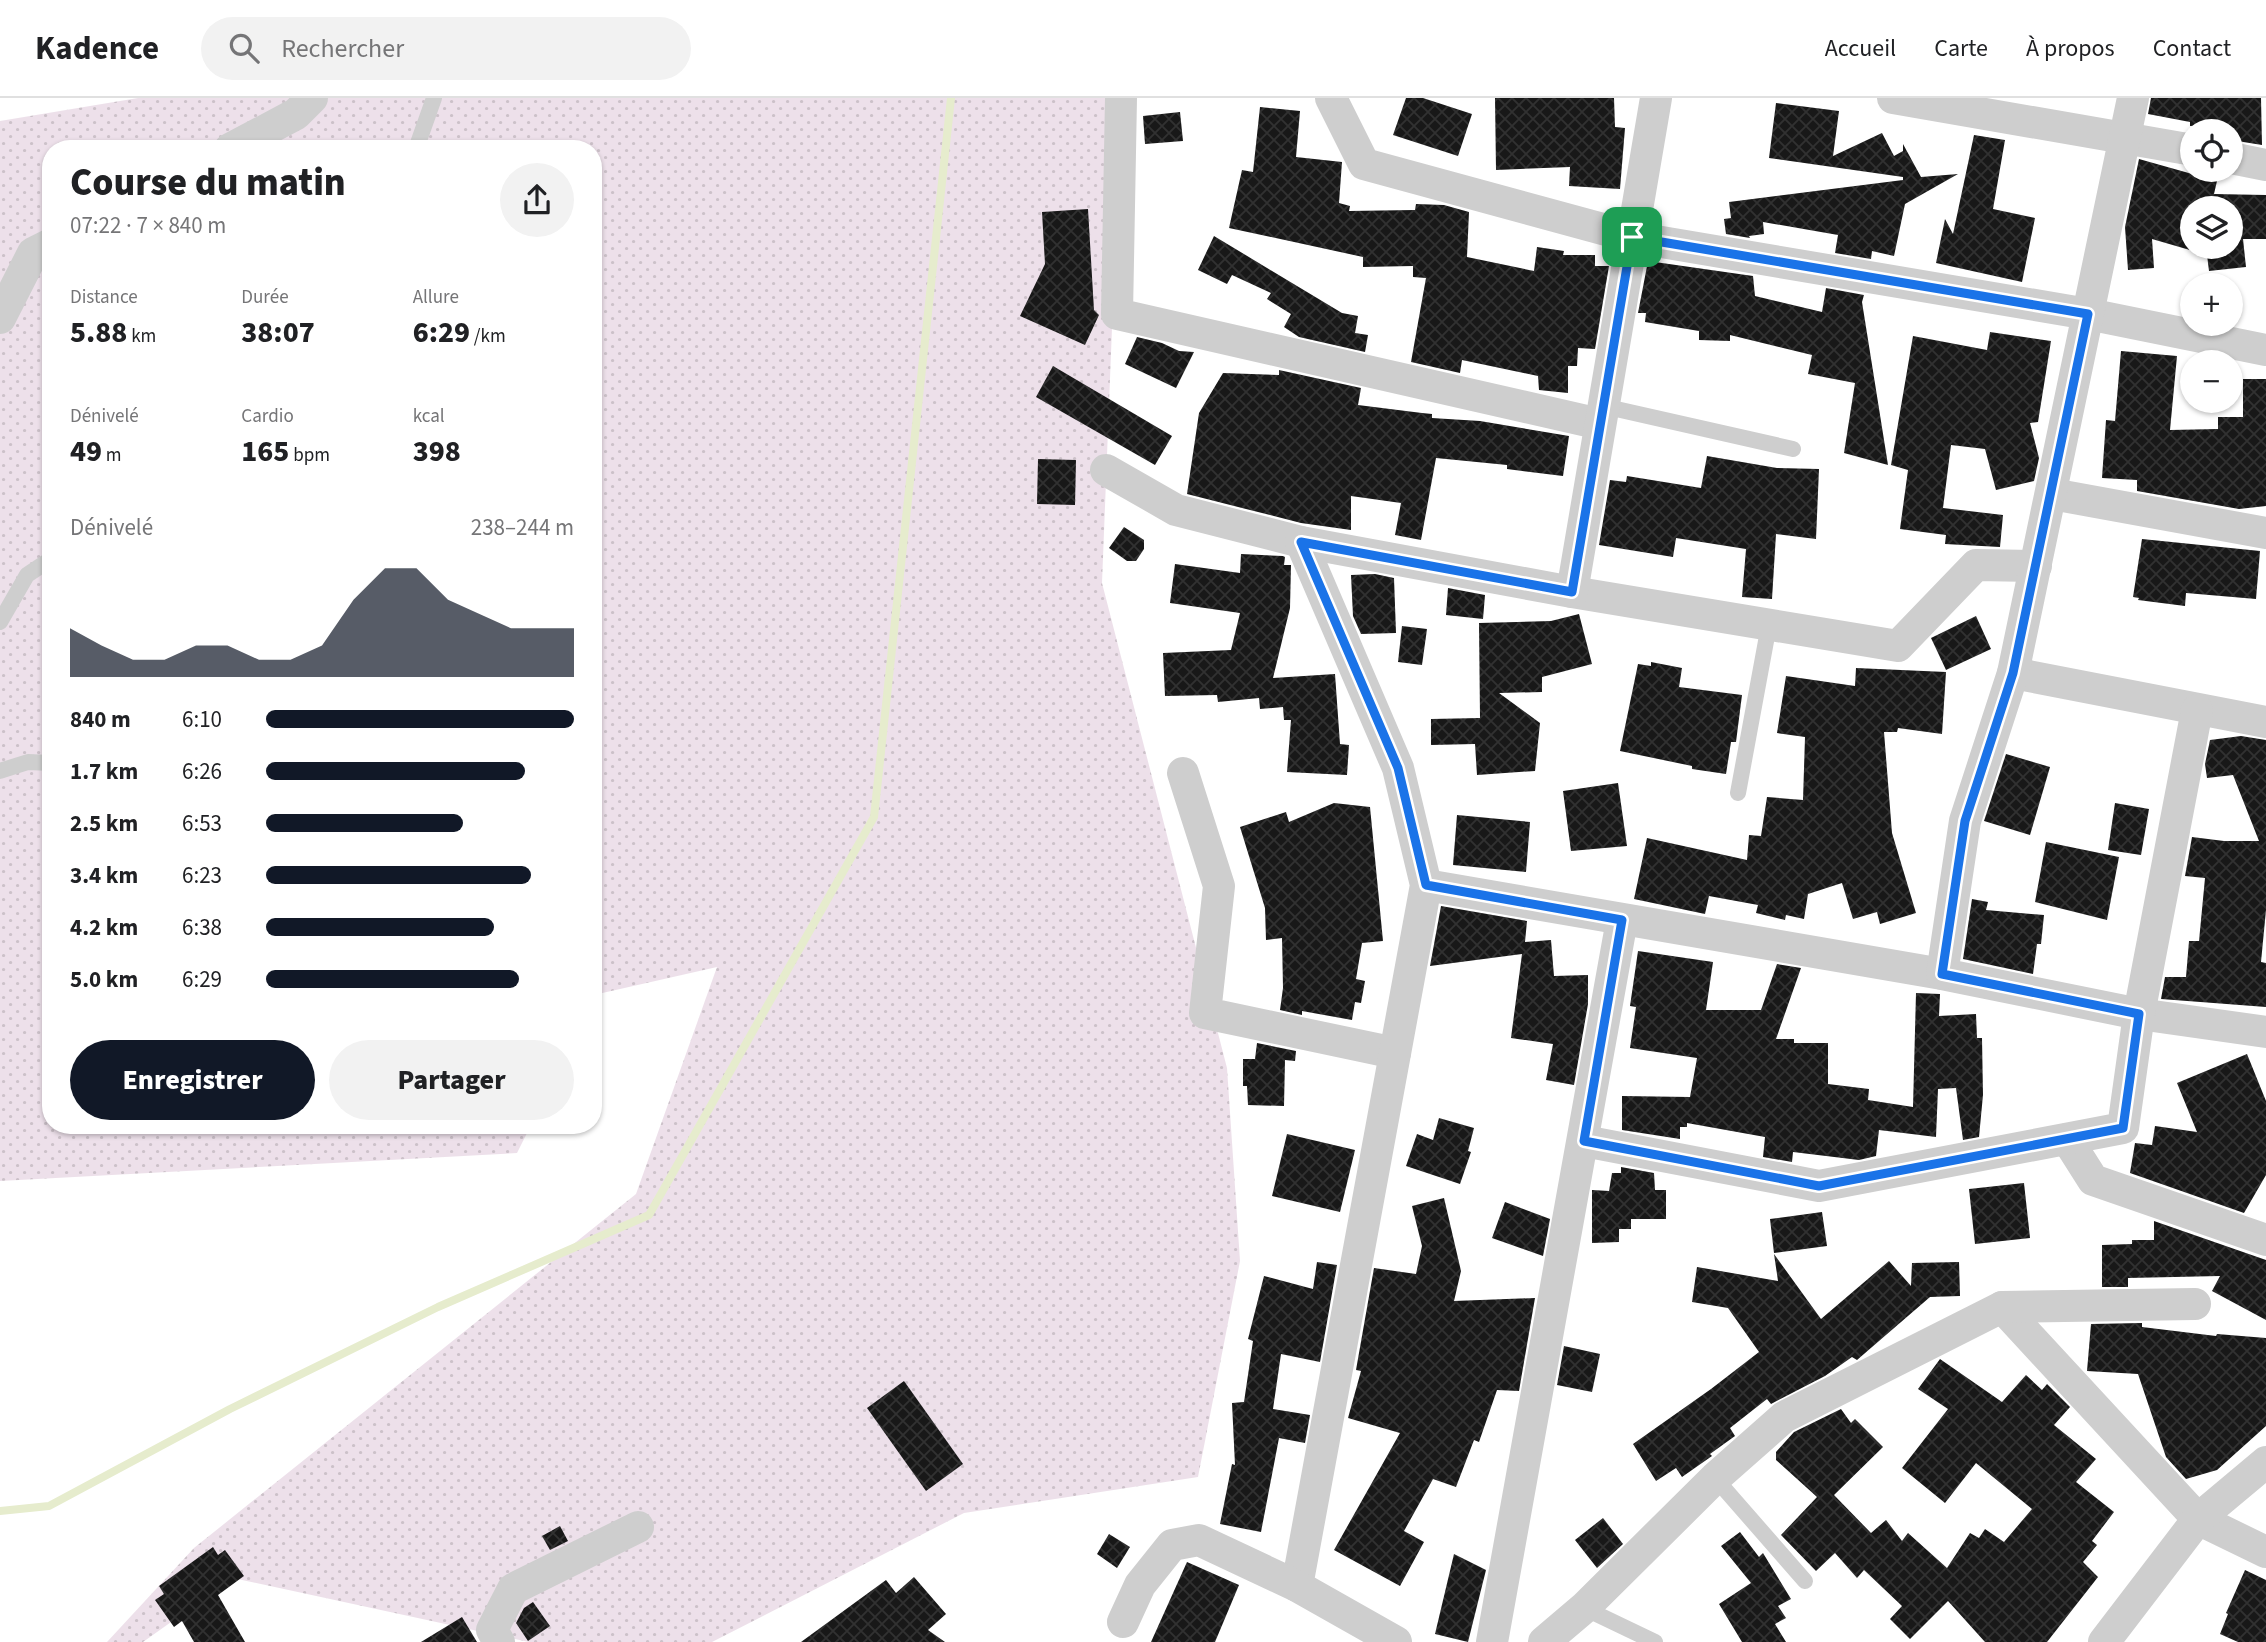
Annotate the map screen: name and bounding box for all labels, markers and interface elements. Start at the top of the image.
search box [201,17,691,80]
text: Kadence [35,25,159,72]
icon: search [225,29,263,67]
text: Rechercher [281,30,404,67]
text: Accueil [1825,31,1896,66]
text: Carte [1934,31,1988,66]
text: À propos [2026,31,2115,66]
text: Contact [2153,31,2231,66]
map controls [2180,119,2243,413]
button: locate [2180,119,2243,182]
text: Course du matin [70,156,346,210]
button: share [500,163,574,237]
button: layers [2180,196,2243,259]
pin [1602,207,1662,267]
text: 07:22 · 7 × 840 m [70,209,226,242]
icon: arrive [1613,218,1651,256]
button: + [2180,273,2243,336]
text: Distance [70,284,138,311]
text: Durée [241,284,289,311]
text: Allure [413,284,459,311]
text: 5.88 [70,311,127,354]
text: 38:07 [241,311,315,354]
text: 6:29 [413,311,470,354]
text: km [127,323,156,350]
text: /km [470,323,506,350]
button: − [2180,350,2243,413]
text: Dénivelé [70,403,139,430]
text: Cardio [241,403,294,430]
text: kcal [413,403,445,430]
text: 49 [70,430,102,473]
text: 165 [241,430,289,473]
text: 398 [413,430,461,473]
text: m [102,442,122,469]
text: bpm [289,442,330,469]
text: Dénivelé [70,511,153,544]
text: 238–244 m [471,511,574,544]
text: 840 m [70,703,131,736]
text: 6:10 [182,703,222,736]
text: 1.7 km [70,755,138,788]
text: 6:26 [182,755,222,788]
text: 2.5 km [70,807,138,840]
text: 6:53 [182,807,222,840]
text: 3.4 km [70,859,138,892]
text: 6:23 [182,859,222,892]
text: 4.2 km [70,911,138,944]
text: 6:38 [182,911,222,944]
text: 5.0 km [70,963,138,996]
text: 6:29 [182,963,222,996]
button: Enregistrer [70,1040,315,1120]
button: Partager [329,1040,574,1120]

